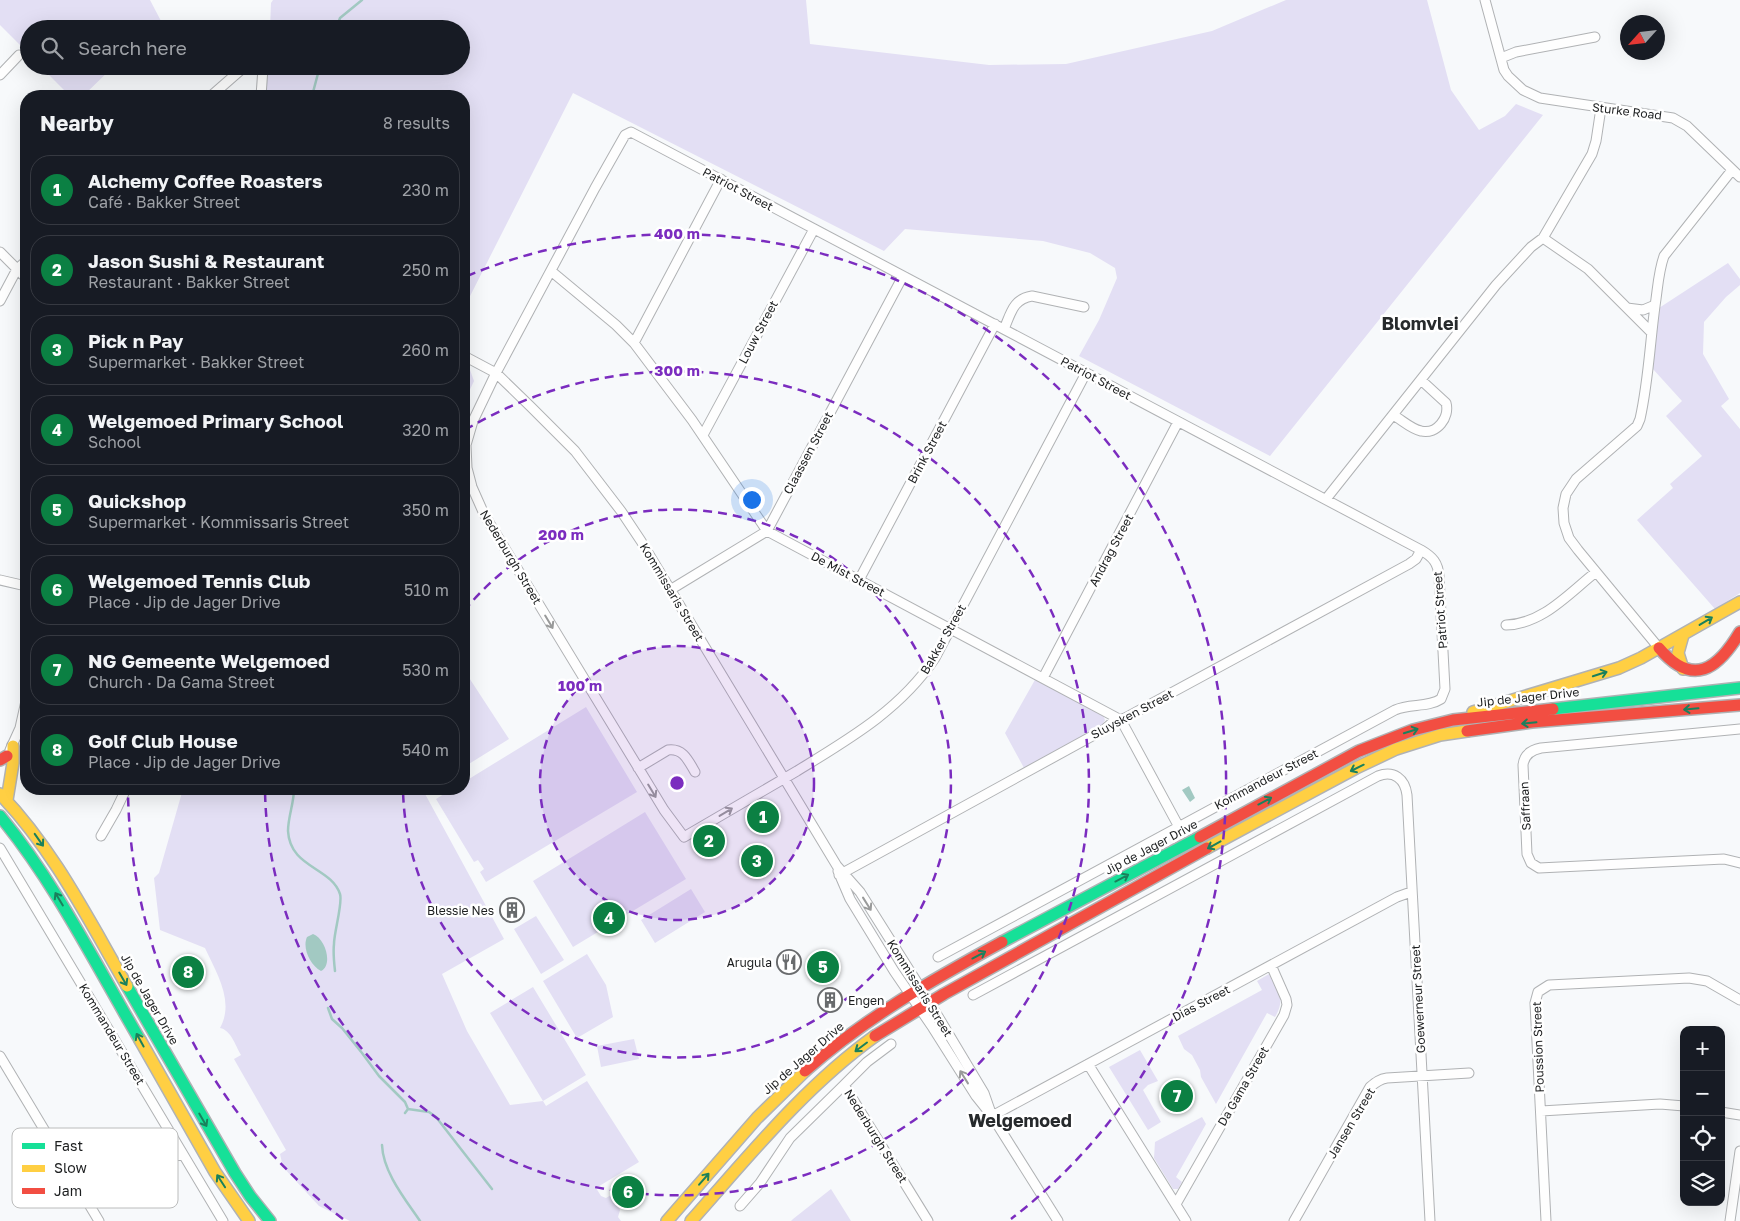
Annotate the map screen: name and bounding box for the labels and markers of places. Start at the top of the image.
centre of rings [668,774,686,792]
pin: 1 [747,798,779,836]
pin: 2 [693,822,725,860]
pin: 3 [741,842,773,880]
building icon: Blessie Nes [499,897,525,923]
pin: 4 [593,899,625,937]
place label: Blessie Nes [427,903,494,918]
pin: 5 [807,948,839,986]
restaurant icon: Arugula [776,949,802,975]
pin: 8 [172,953,204,991]
place label: Arugula [727,955,772,970]
building icon: Engen [817,987,843,1013]
place label: Engen [848,993,884,1008]
pin: 7 [1161,1077,1193,1115]
pin: 6 [612,1173,644,1211]

